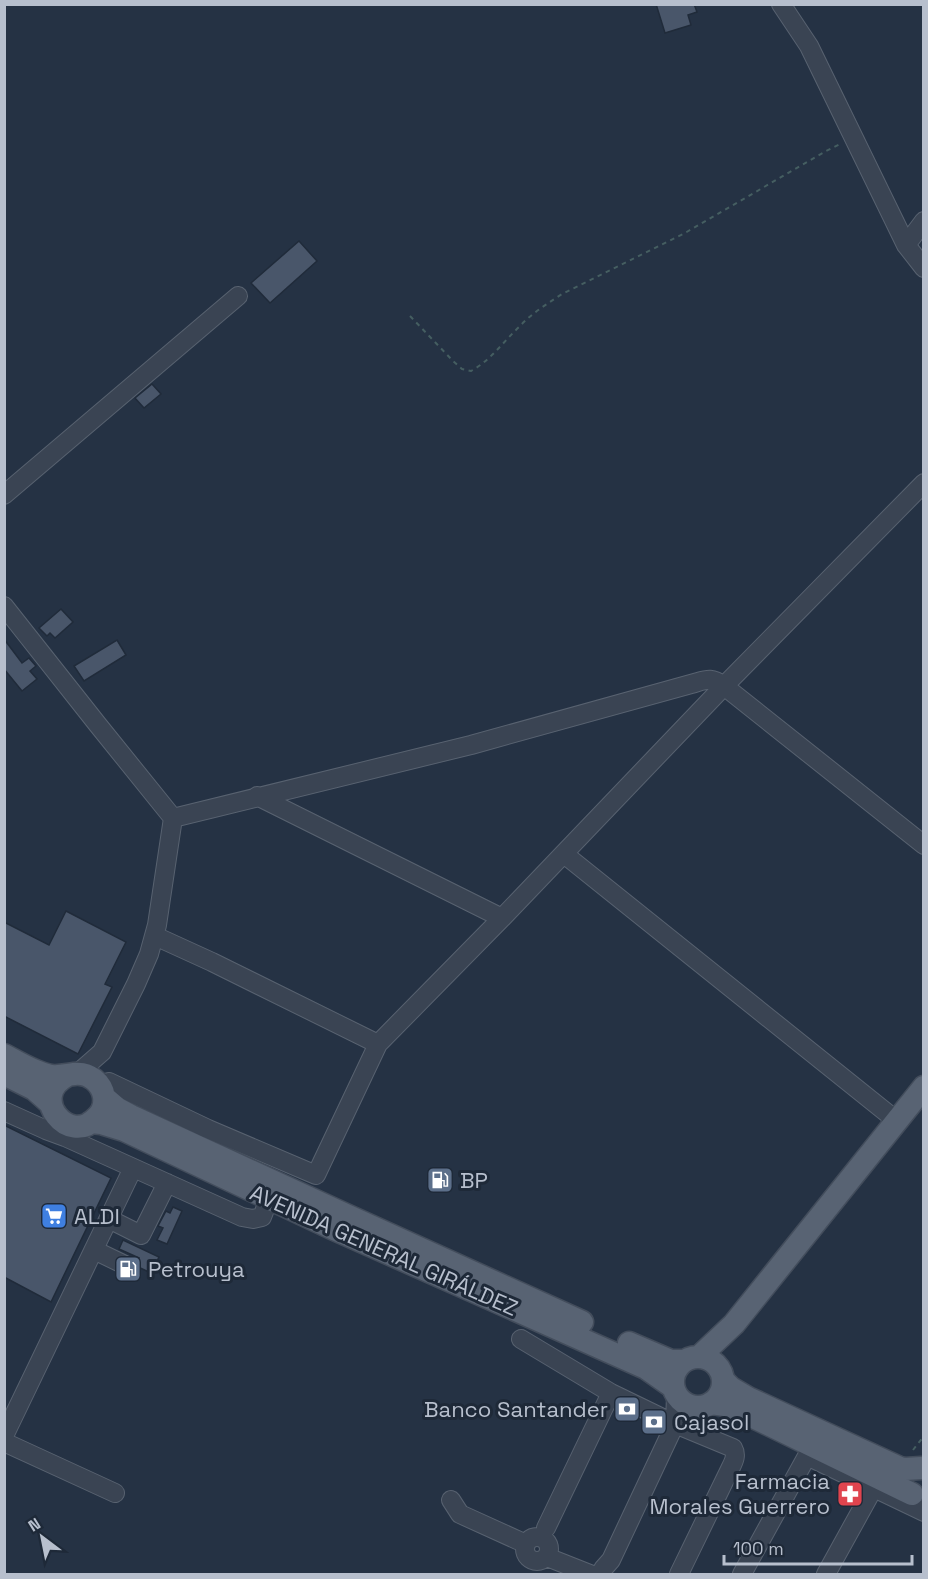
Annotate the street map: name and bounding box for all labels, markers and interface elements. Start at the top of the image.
fuel station icon: BP [425,1165,455,1195]
place label: BP [460,1166,488,1194]
street label: AVENIDA GENERAL GIRÁLDEZ [246,1178,522,1322]
supermarket icon: ALDI [39,1201,69,1231]
place label: ALDI [74,1202,120,1230]
fuel station icon: Petrouya [113,1254,143,1284]
place label: Petrouya [148,1255,245,1283]
bank icon: Banco Santander [612,1394,642,1424]
place label: Banco Santander [424,1395,608,1423]
bank icon: Cajasol [639,1407,669,1437]
place label: Cajasol [674,1408,749,1436]
place label: Farmacia Morales Guerrero [649,1467,830,1520]
pharmacy icon: Farmacia Morales Guerrero [835,1479,865,1509]
north arrow [12,1507,72,1567]
text: N [24,1513,44,1536]
scale bar [724,1528,912,1566]
text: 100 m [733,1537,784,1560]

